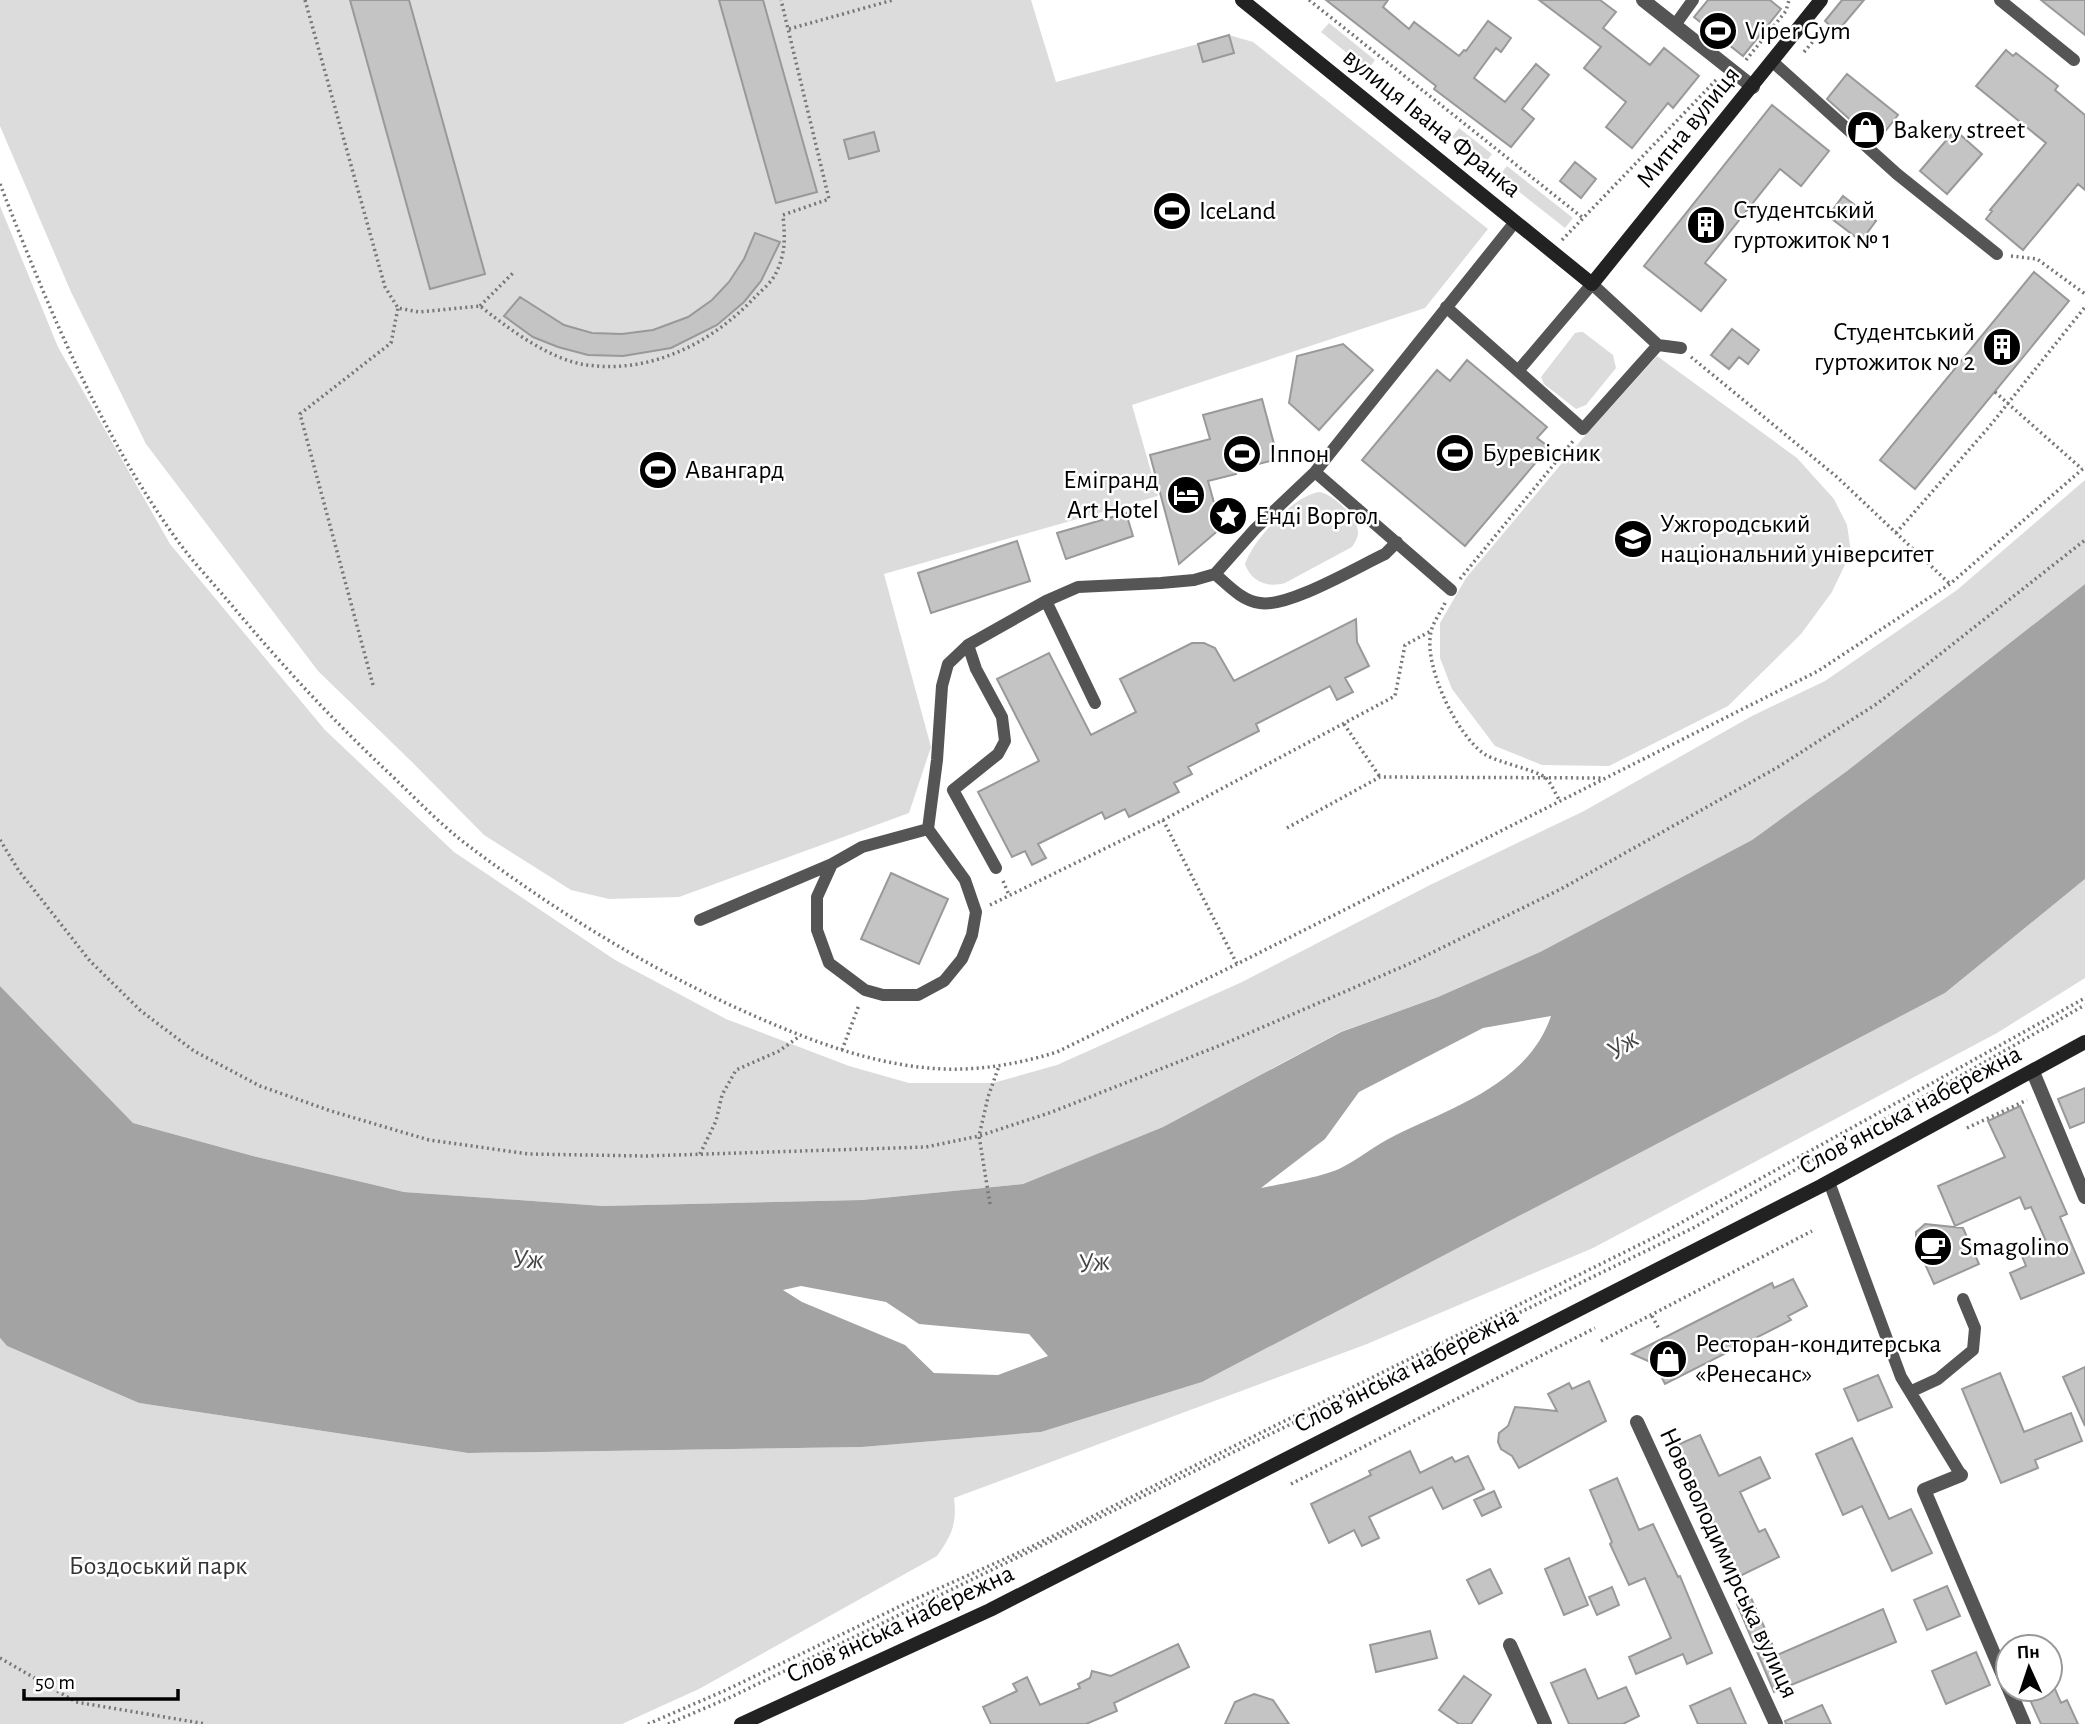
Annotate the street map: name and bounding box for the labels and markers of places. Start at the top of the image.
sports icon: Viper Gym [1697,10,1739,52]
place label: Viper Gym [1745,18,1851,44]
shop icon: Bakery street [1845,109,1887,151]
place label: Bakery street [1893,117,2025,143]
sports icon: IceLand [1151,190,1193,232]
place label: Студентський гуртожиток № 1 [1733,197,1891,253]
place label: IceLand [1199,198,1276,224]
building icon: Студентський гуртожиток № 1 [1685,204,1727,246]
place label: Студентський гуртожиток № 2 [1814,319,1975,375]
building icon: Студентський гуртожиток № 2 [1981,326,2023,368]
sports icon: Буревісник [1434,432,1476,474]
sports icon: Іппон [1221,433,1263,475]
place label: Буревісник [1482,440,1601,466]
place label: Іппон [1269,441,1330,467]
sports icon: Авангард [637,449,679,491]
place label: Авангард [685,457,784,483]
place label: Емігранд Art Hotel [1063,467,1159,523]
hotel icon: Емігранд Art Hotel [1165,474,1207,516]
place icon: Енді Воргол [1207,495,1249,537]
place label: Енді Воргол [1255,503,1379,529]
place label: Ужгородський національний університет [1660,511,1934,567]
school or university icon: Ужгородський національний університет [1612,518,1654,560]
cafe icon: Smagolino [1912,1226,1954,1268]
place label: Smagolino [1960,1234,2069,1260]
place label: Ресторан-кондитерська «Ренесанс» [1695,1331,1941,1387]
shop icon: Ресторан-кондитерська «Ренесанс» [1647,1338,1689,1380]

